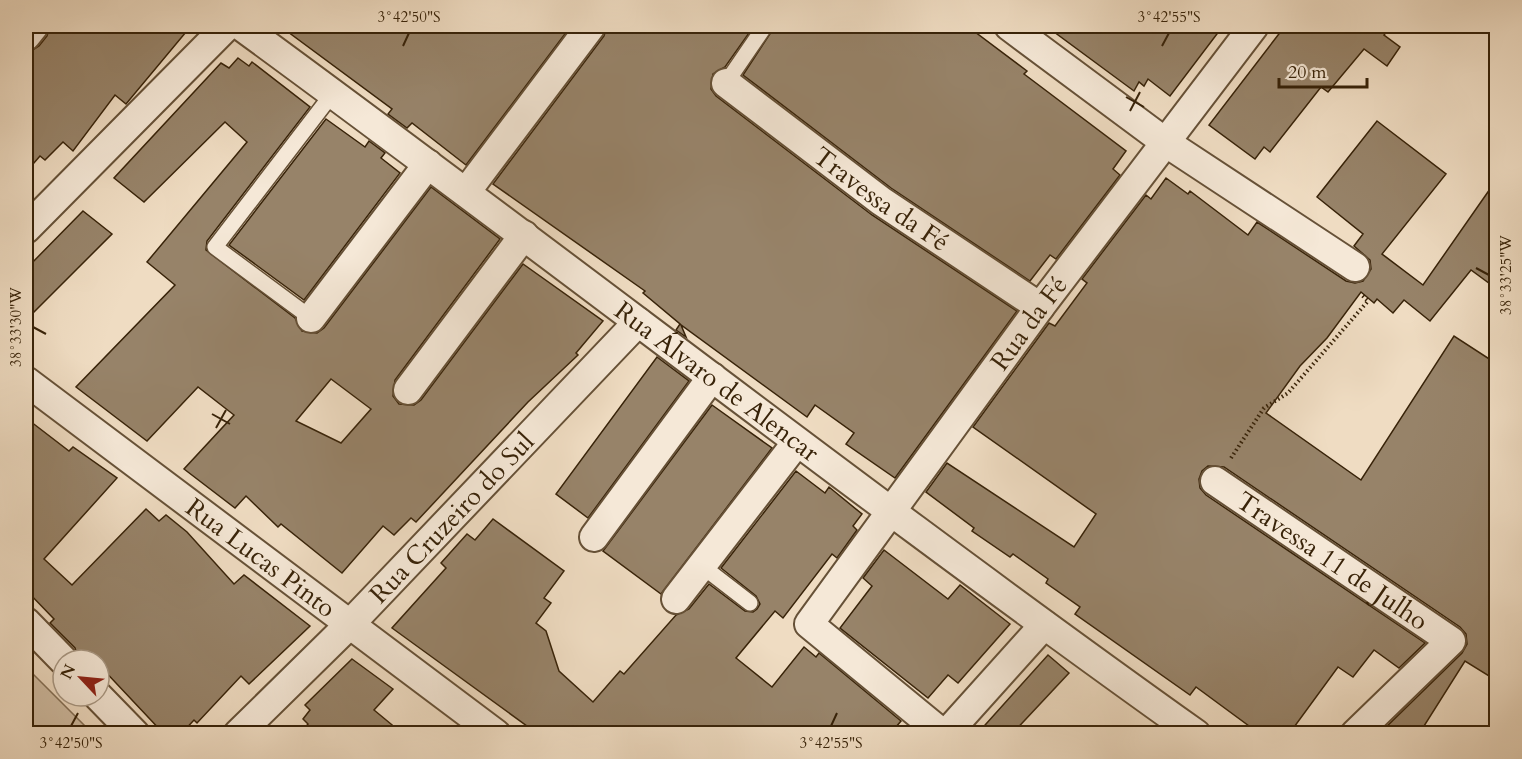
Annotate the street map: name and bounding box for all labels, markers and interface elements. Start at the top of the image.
text: 3°42'50"S [377,7,441,27]
text: 3°42'55"S [1137,7,1201,27]
scale bar [1279,51,1368,89]
text: 20 m [1288,60,1327,85]
street label: Travessa da Fé [806,139,956,260]
text: 38°33'25"W [1496,235,1516,315]
street label: Rua da Fé [983,269,1076,378]
text: 38°33'30"W [6,287,26,367]
street label: Rua Álvaro de Alencar [607,293,827,470]
street label: Rua Cruzeiro do Sul [362,424,542,611]
street label: Travessa 11 de Julho [1229,484,1435,639]
street label: Rua Lucas Pinto [179,490,343,626]
north arrow [51,648,111,708]
text: N [55,661,81,683]
text: 3°42'50"S [39,733,103,753]
text: 3°42'55"S [799,733,863,753]

